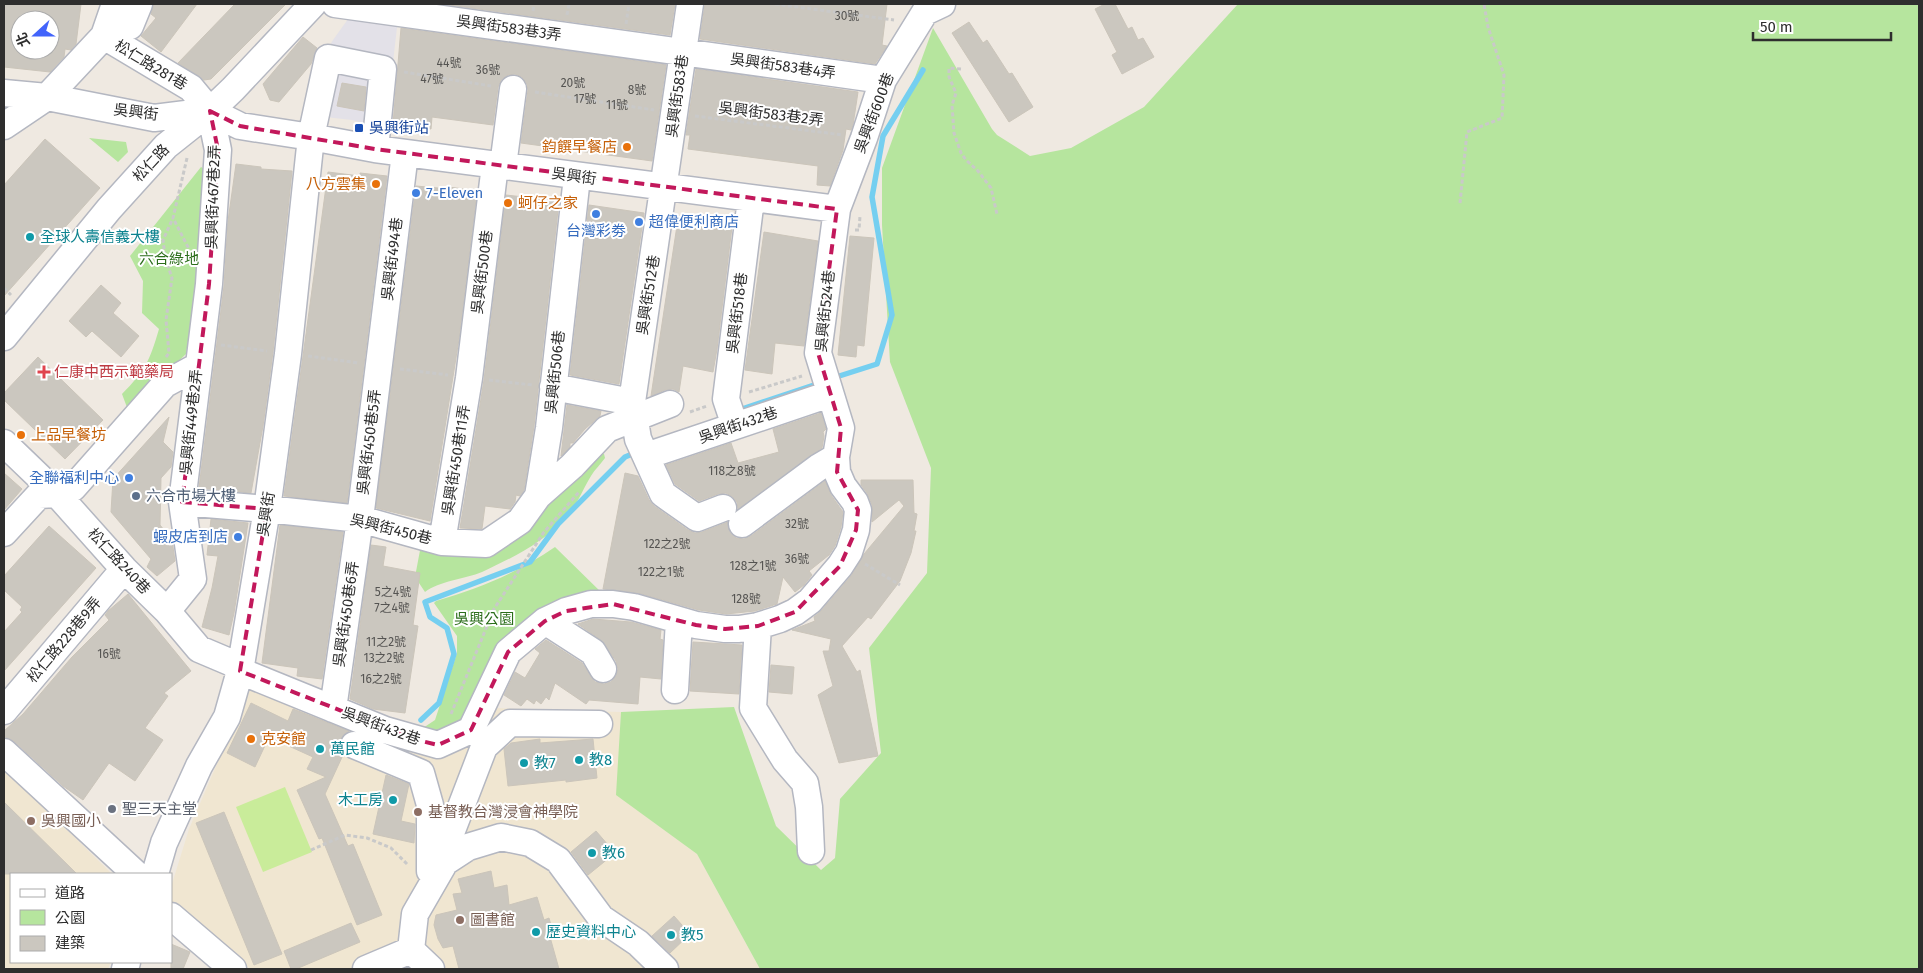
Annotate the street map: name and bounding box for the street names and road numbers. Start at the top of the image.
street label: 吳興街583巷3弄 [455,12,563,44]
street label: 松仁路281巷 [111,36,191,94]
street label: 吳興街583巷4弄 [729,50,837,82]
street label: 吳興街583巷 [662,54,692,138]
street label: 吳興街600巷 [850,70,898,156]
street label: 吳興街583巷2弄 [717,99,825,129]
street label: 吳興街 [113,100,159,124]
street label: 松仁路 [129,140,173,186]
street label: 吳興街467巷2弄 [202,144,224,250]
street label: 吳興街 [550,164,598,188]
street label: 吳興街494巷 [378,217,406,301]
street label: 吳興街500巷 [468,229,496,315]
street label: 吳興街512巷 [633,254,663,336]
street label: 吳興街524巷 [812,269,838,353]
street label: 吳興街518巷 [723,271,751,355]
street label: 吳興街506巷 [542,329,568,415]
street label: 吳興街449巷2弄 [177,368,205,476]
street label: 吳興街450巷5弄 [354,388,384,496]
street label: 吳興街432巷 [696,403,780,447]
street label: 吳興街450巷11弄 [438,404,474,516]
street label: 吳興街 [254,490,278,538]
street label: 吳興街450巷 [348,510,434,548]
street label: 松仁路240巷 [84,524,154,598]
street label: 吳興街450巷6弄 [330,560,362,668]
street label: 松仁路228巷9弄 [23,594,105,686]
street label: 吳興街432巷 [339,703,423,749]

